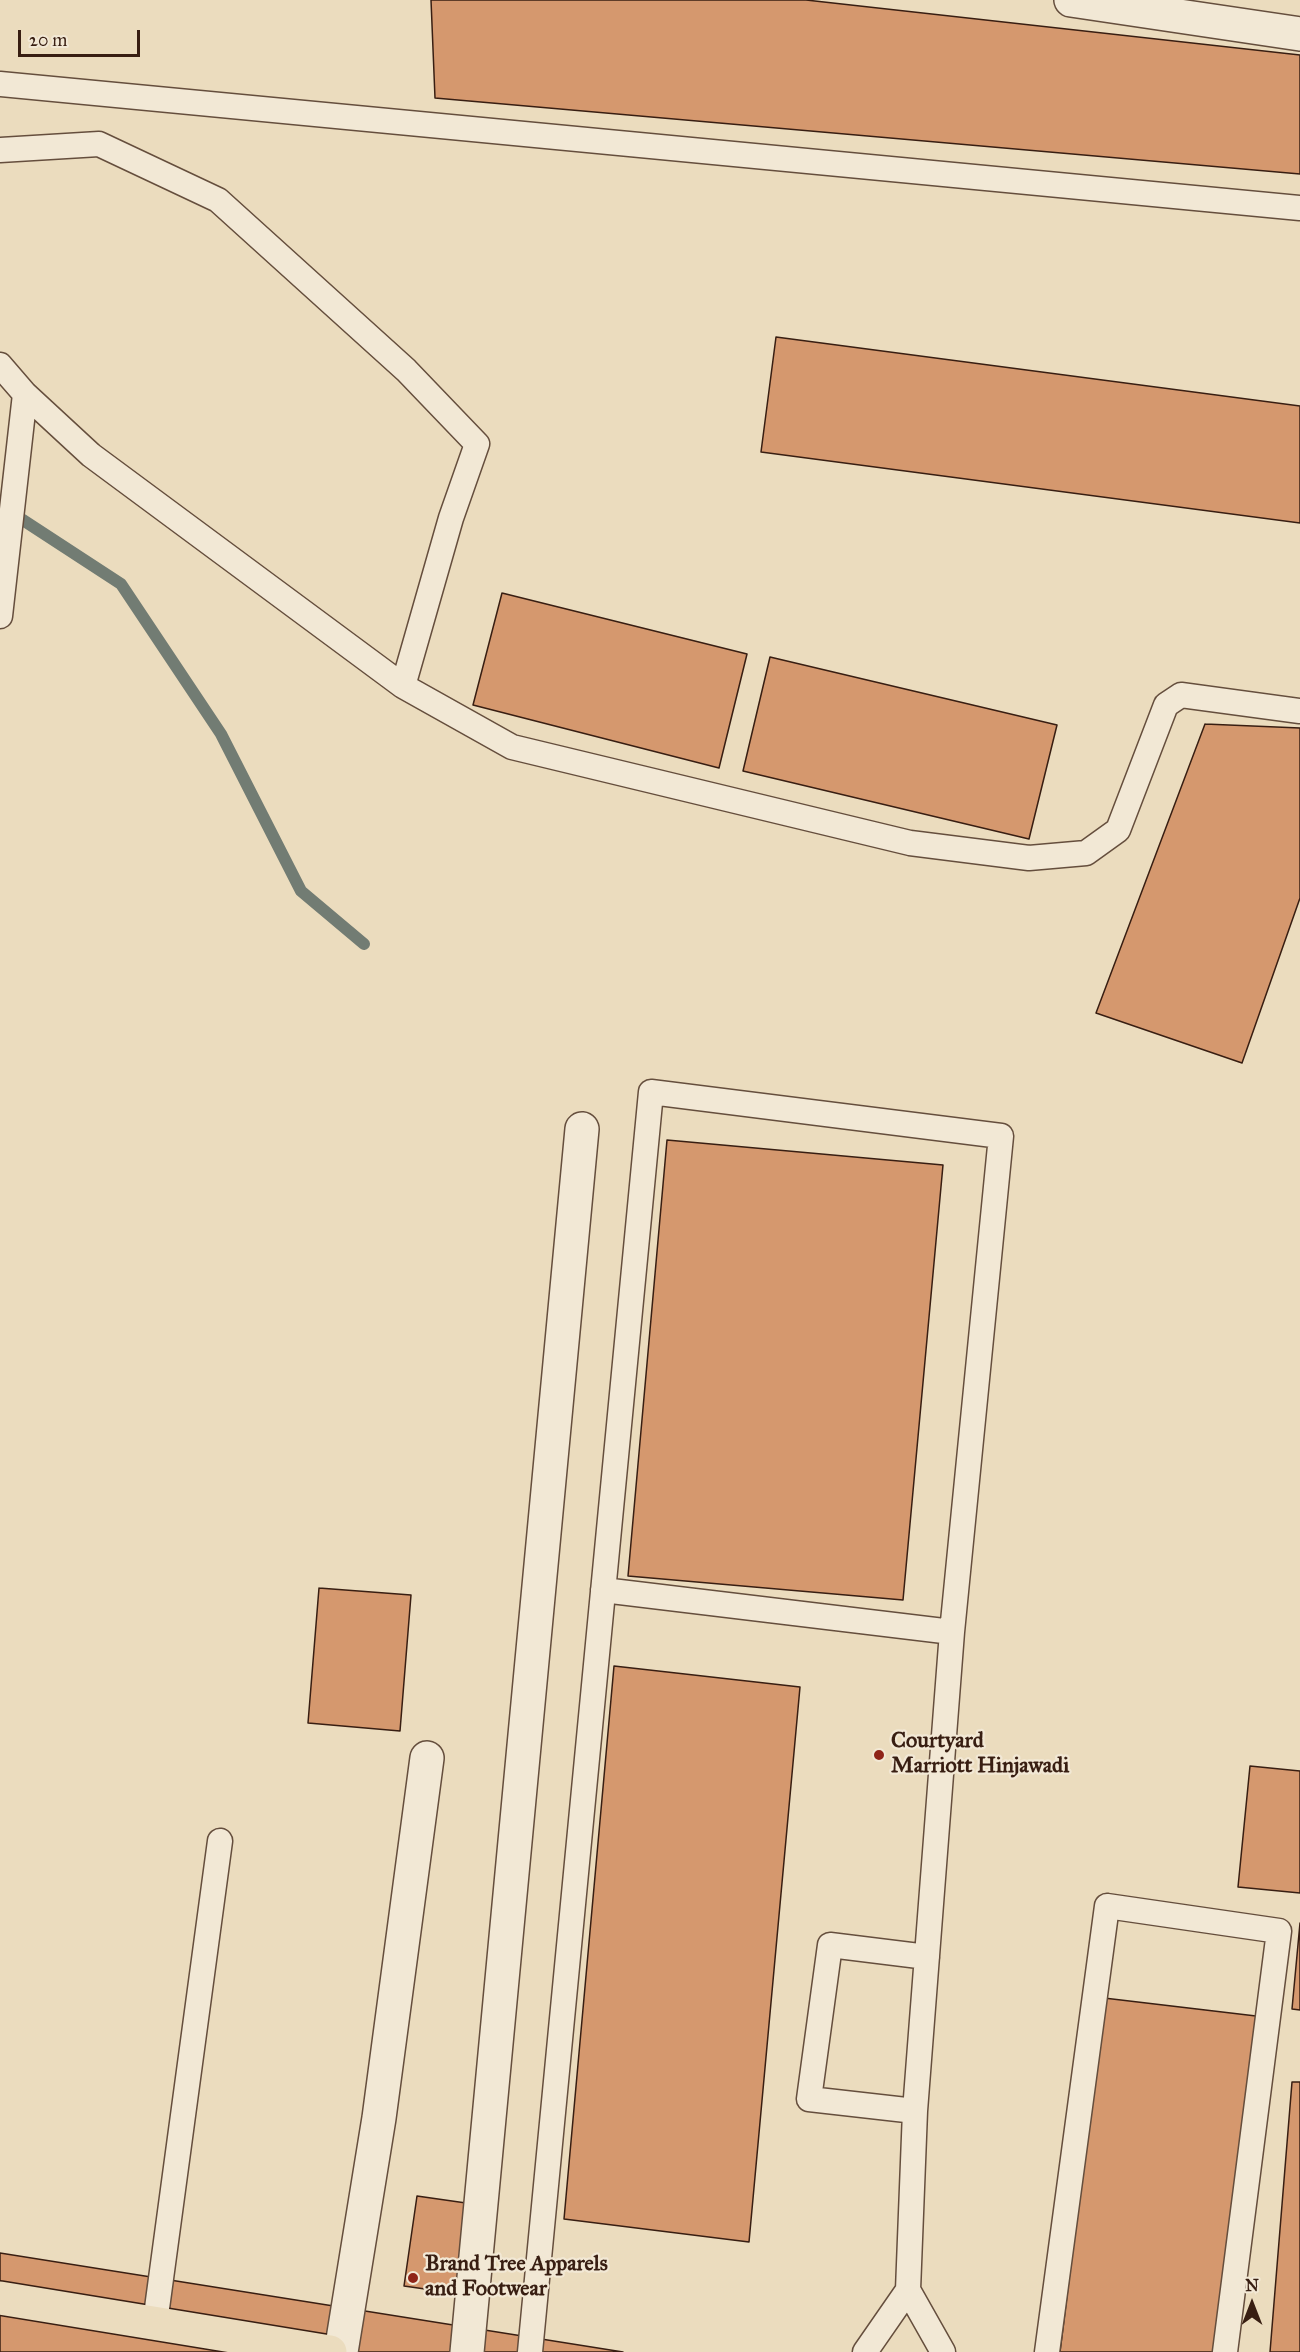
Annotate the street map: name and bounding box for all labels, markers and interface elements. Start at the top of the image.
scale bar [21,18,142,56]
text: 20 m [29,29,67,51]
place label: Courtyard Marriott Hinjawadi [891,1729,1069,1780]
marker: Courtyard Marriott Hinjawadi [872,1748,886,1762]
place label: Brand Tree Apparels and Footwear [425,2252,608,2304]
marker: Brand Tree Apparels and Footwear [406,2271,420,2285]
north arrow [1222,2274,1282,2334]
text: N [1245,2276,1259,2295]

